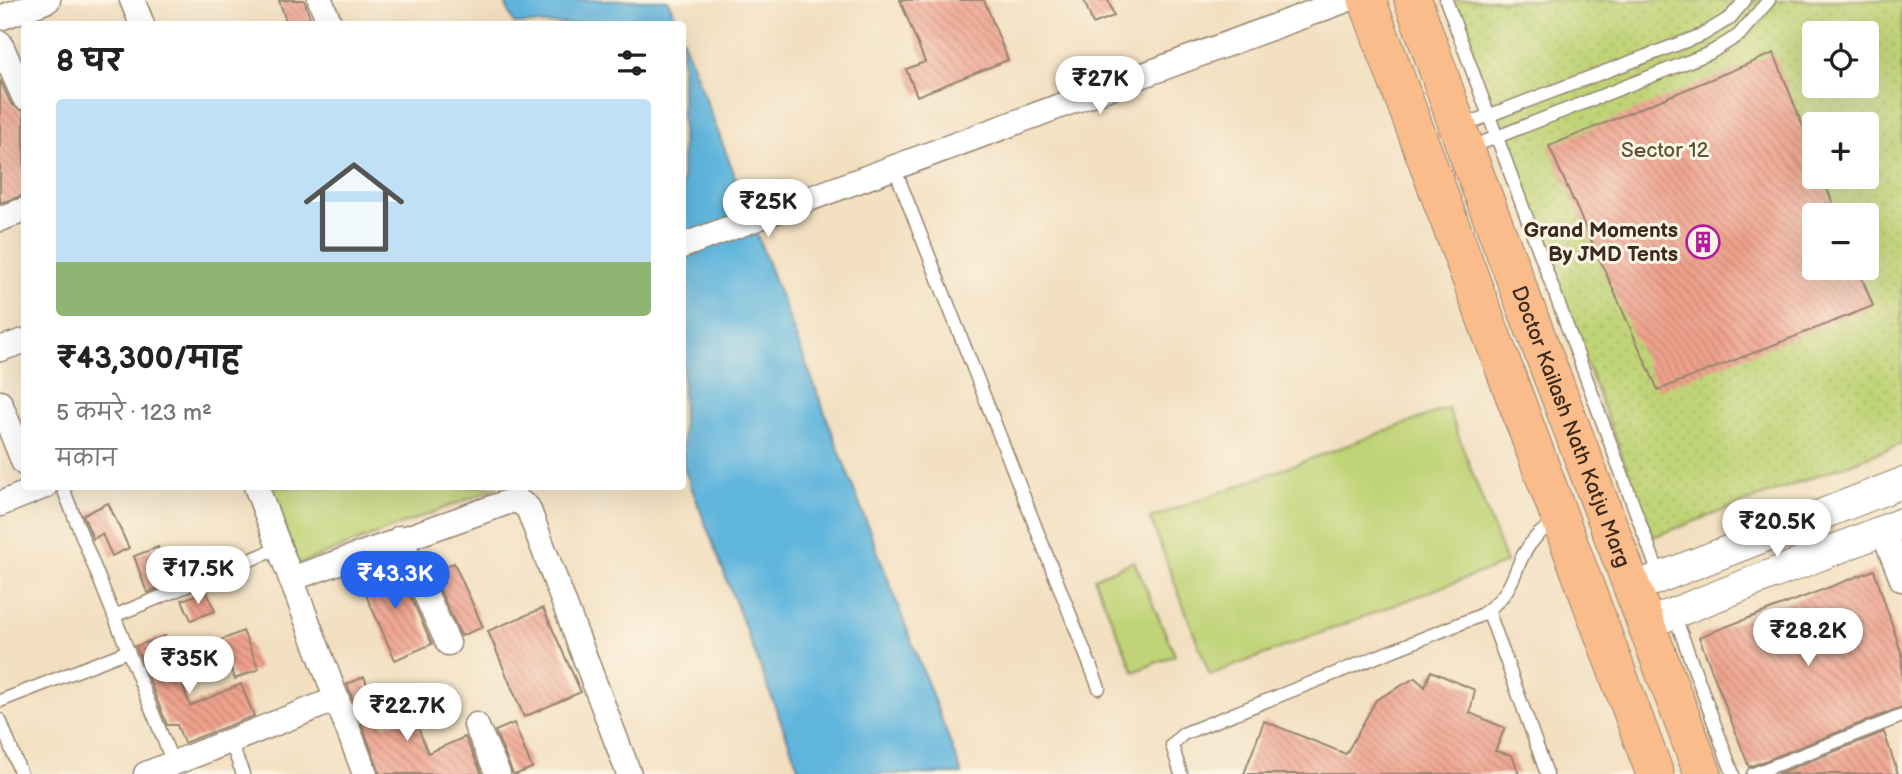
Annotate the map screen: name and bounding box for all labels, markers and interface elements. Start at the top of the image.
map controls [1802,21,1879,280]
button: locate [1802,21,1879,98]
text: 8 घर [56,44,122,80]
icon: filters [613,44,651,82]
pin: ₹27K [1059,57,1141,116]
text: ₹27K [1071,65,1129,93]
button: + [1802,112,1879,189]
park label: Sector 12 [1621,138,1710,163]
icon: home [291,144,417,270]
pin: ₹25K [727,180,809,239]
text: ₹25K [739,188,797,216]
button: − [1802,203,1879,280]
place label: Grand Moments By JMD Tents [1524,218,1678,267]
building icon: Grand Moments By JMD Tents [1684,223,1722,261]
street label: Doctor Kailash Nath Katju Marg [1506,282,1636,571]
text: ₹43,300/माह [56,341,240,377]
text: 5 कमरे · 123 m² [56,399,212,427]
text: मकान [56,445,117,473]
pin: ₹20.5K [1720,500,1834,559]
text: ₹20.5K [1738,508,1816,536]
pin: ₹17.5K [141,546,255,606]
pin: ₹43.3K [338,552,452,611]
text: ₹17.5K [162,555,234,583]
text: ₹43.3K [357,560,433,588]
pin: ₹28.2K [1751,608,1865,668]
text: ₹28.2K [1769,617,1847,645]
pin: ₹35K [148,636,230,696]
text: ₹35K [160,645,218,673]
pin: ₹22.7K [350,684,464,743]
text: ₹22.7K [369,692,445,720]

